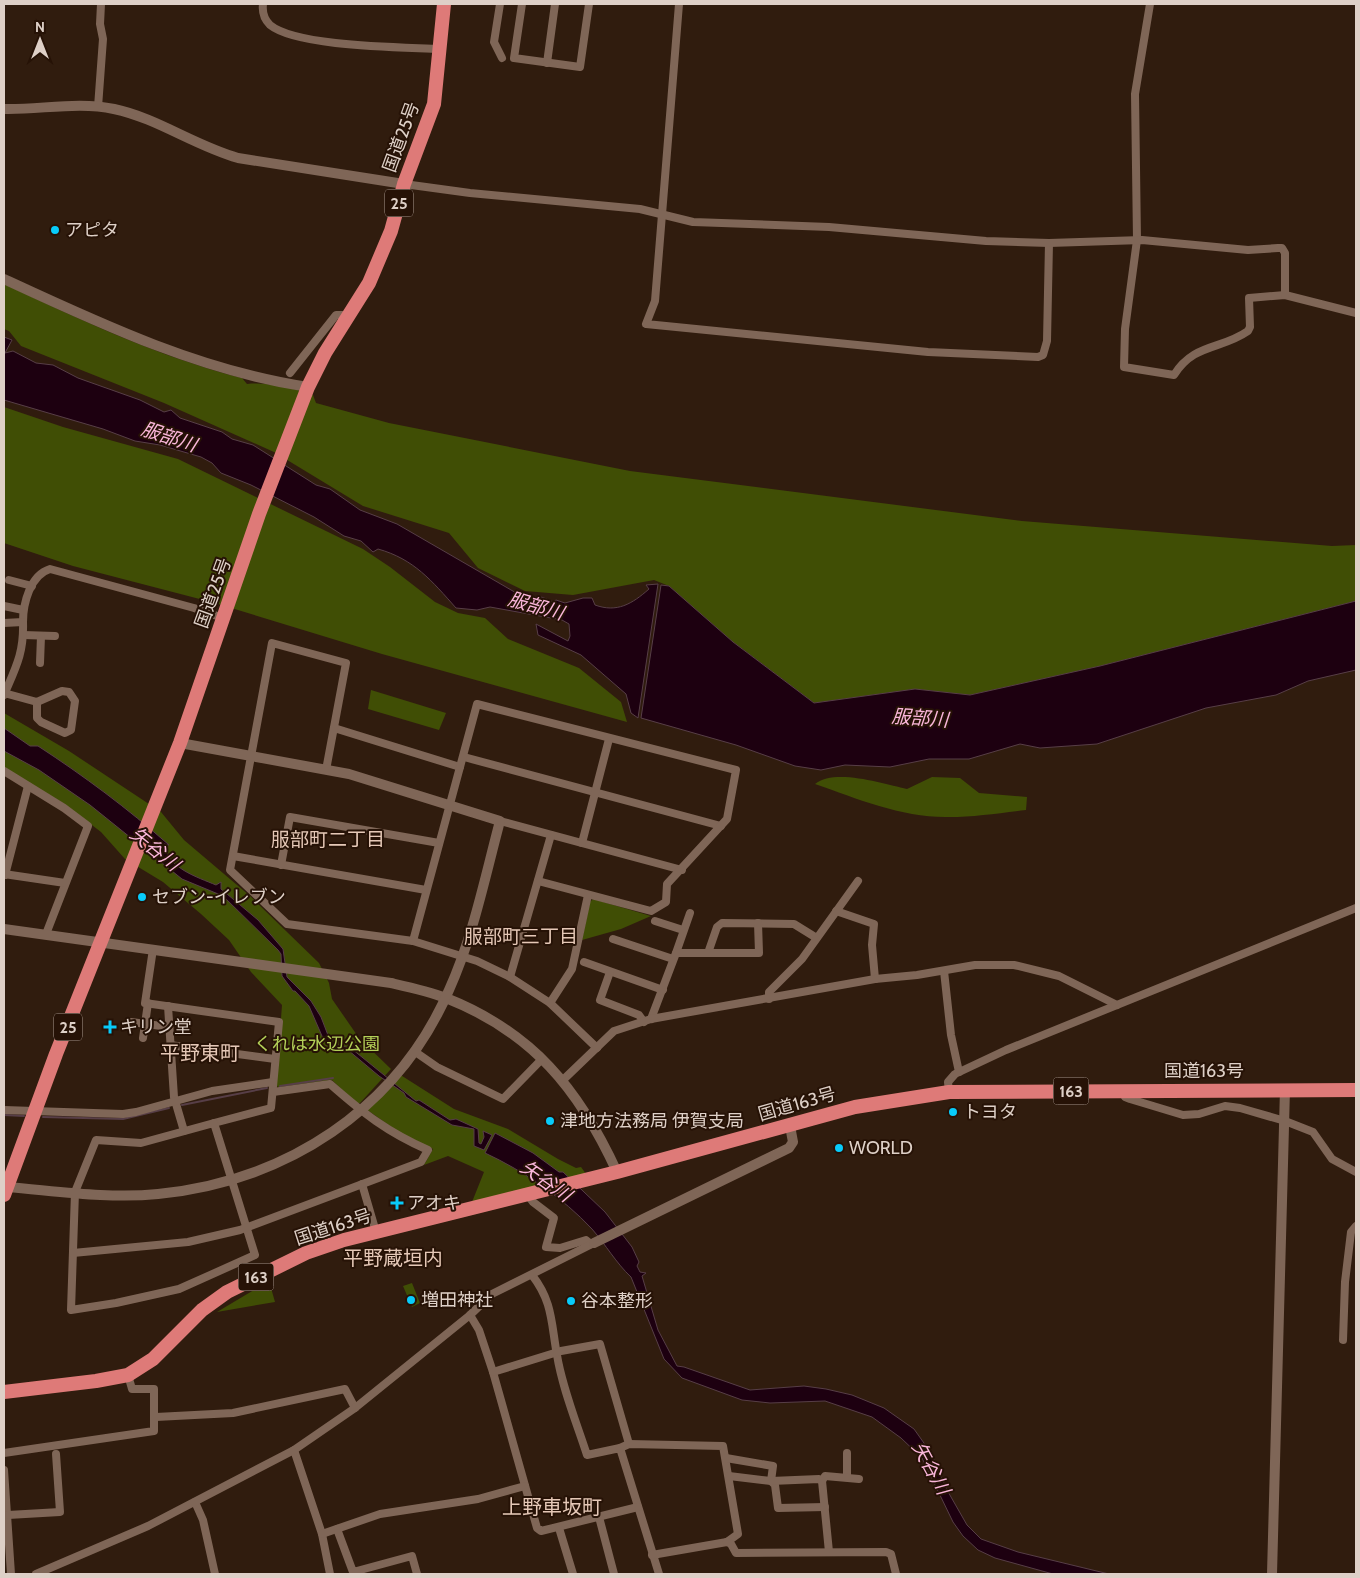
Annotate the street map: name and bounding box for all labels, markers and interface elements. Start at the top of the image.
north arrow [15,15,65,65]
text: N [35,18,45,36]
street label: 国道25号 [378,99,424,175]
road number: 25 [385,190,413,217]
place label: アピタ [65,219,119,241]
marker: アピタ [49,224,61,236]
water label: 服部川 [138,417,202,457]
street label: 国道25号 [190,555,236,631]
water label: 服部川 [505,587,568,625]
water label: 服部川 [891,705,951,732]
water label: 矢谷川 [126,822,186,877]
district label: 服部町二丁目 [271,828,385,851]
place label: セブン-イレブン [152,886,286,908]
marker: セブン-イレブン [136,891,148,903]
district label: 服部町三丁目 [464,925,578,948]
road number: 25 [54,1014,82,1040]
place label: キリン堂 [120,1016,192,1038]
marker: キリン堂 [104,1021,116,1033]
park label: くれは水辺公園 [254,1033,380,1055]
district label: 平野東町 [160,1041,240,1065]
street label: 国道163号 [1164,1060,1244,1082]
road number: 163 [1054,1078,1088,1104]
street label: 国道163号 [756,1082,838,1126]
place label: トヨタ [963,1101,1017,1123]
marker: トヨタ [947,1106,959,1118]
place label: 津地方法務局 伊賀支局 [560,1110,744,1132]
marker: 津地方法務局 伊賀支局 [544,1115,556,1127]
place label: WORLD [849,1137,913,1159]
marker: WORLD [833,1142,845,1154]
water label: 矢谷川 [516,1155,578,1208]
place label: アオキ [407,1192,461,1214]
marker: アオキ [391,1197,403,1209]
street label: 国道163号 [292,1204,374,1250]
district label: 平野蔵垣内 [343,1246,443,1270]
road number: 163 [238,1264,274,1290]
place label: 増田神社 [421,1289,493,1311]
place label: 谷本整形 [581,1290,653,1312]
marker: 増田神社 [405,1294,417,1306]
marker: 谷本整形 [565,1295,577,1307]
water label: 矢谷川 [907,1437,956,1500]
district label: 上野車坂町 [502,1495,602,1519]

